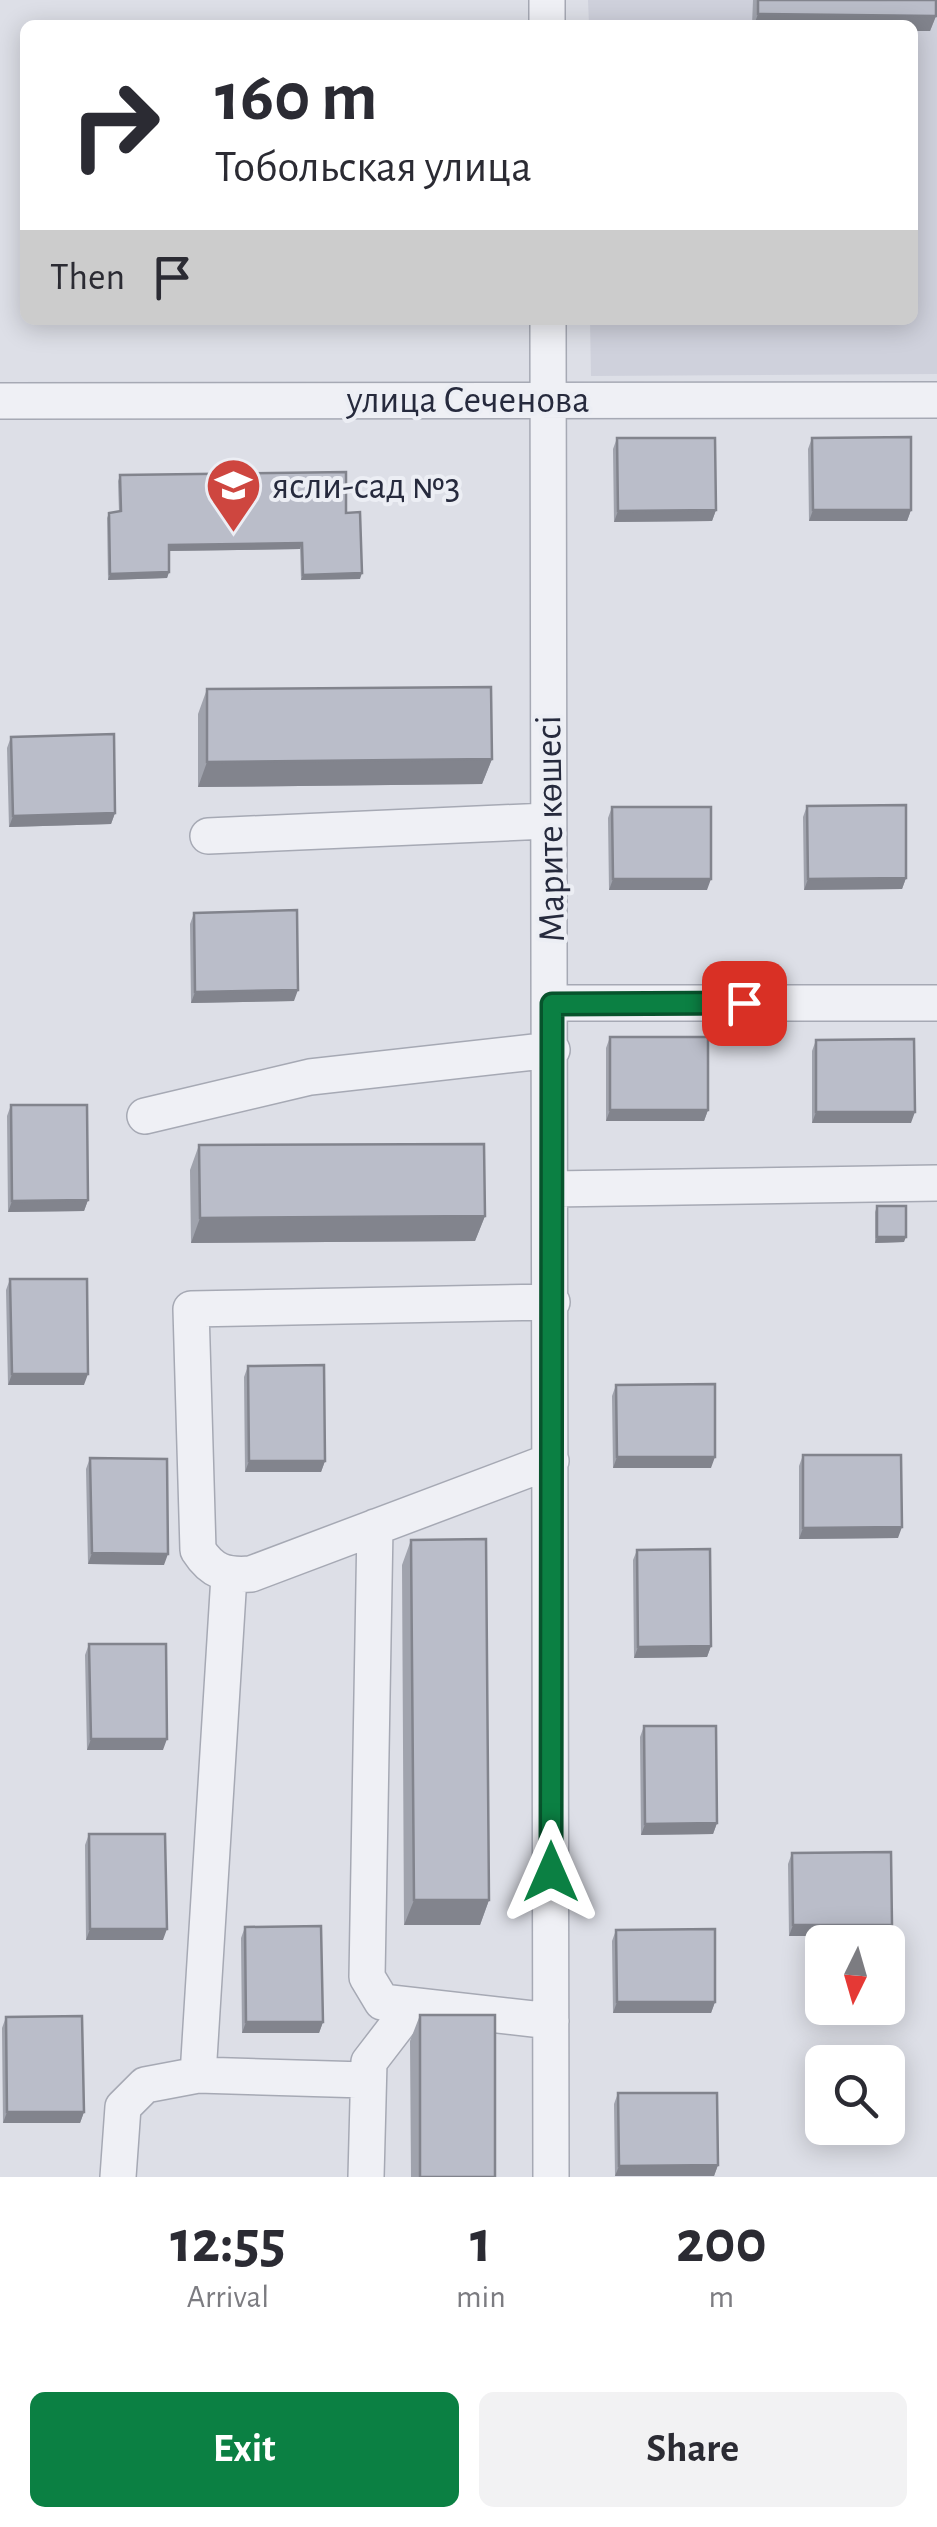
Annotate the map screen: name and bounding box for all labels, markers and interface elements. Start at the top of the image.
icon: right [50,60,180,190]
text: 160 m [215,63,378,133]
text: Тобольская улица [215,145,532,190]
icon: arrive [145,250,200,305]
text: Then [50,259,125,297]
street label: улица Сеченова [345,382,590,420]
school or university icon: ясли-сад №3 [203,455,263,534]
place label: ясли-сад №3 [272,468,460,506]
street label: Марите көшесі [530,715,572,943]
pin [702,961,787,1046]
icon: arrive [717,976,772,1031]
position arrow [499,1820,603,1924]
north arrow [805,1925,905,2025]
map controls [805,1925,905,2145]
button: search [805,2045,905,2145]
text: 12:55 [170,2213,286,2273]
text: 1 [470,2213,492,2273]
text: 200 [676,2213,767,2273]
text: Arrival [187,2281,269,2313]
text: min [456,2281,506,2313]
text: m [709,2281,734,2313]
button: Exit [30,2392,459,2507]
button: Share [479,2392,907,2507]

